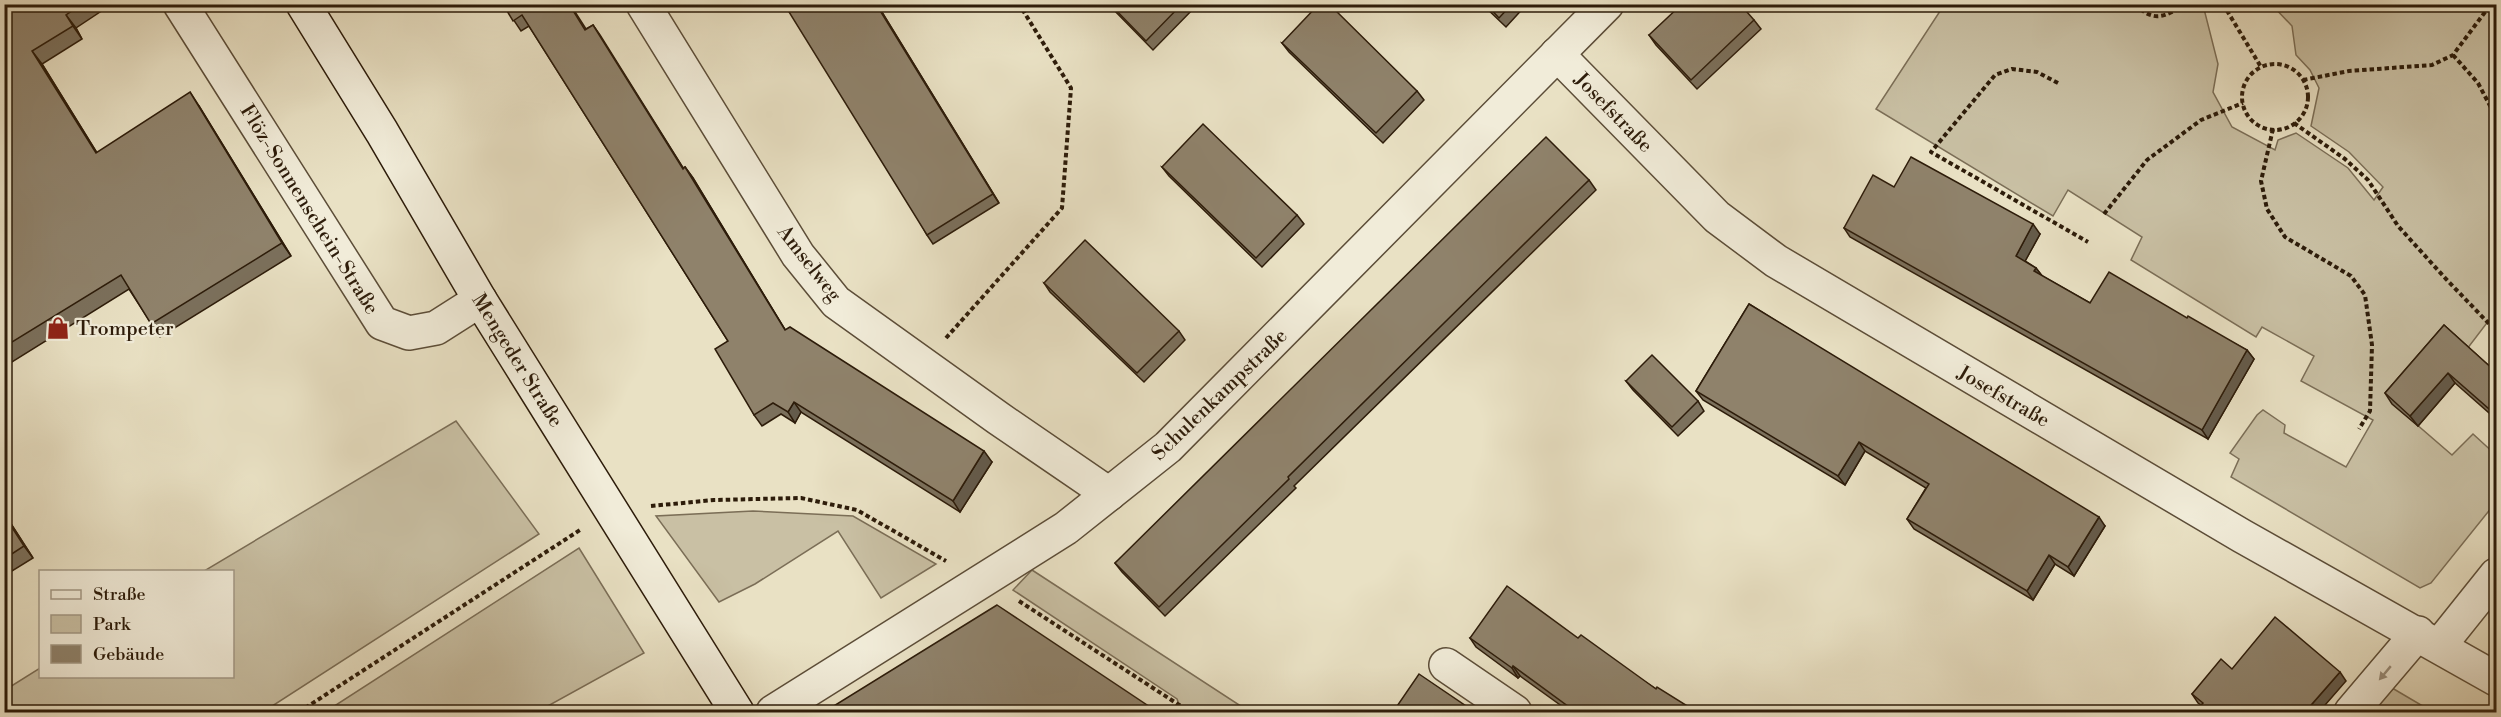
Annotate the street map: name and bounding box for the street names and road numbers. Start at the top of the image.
street label: Josefstraße [1568,67,1657,158]
street label: Flöz-Sonnenschein-Straße [234,100,384,319]
street label: Amselweg [771,220,847,308]
street label: Mengeder Straße [466,289,568,432]
street label: Schulenkampstraße [1147,324,1293,466]
street label: Josefstraße [1952,360,2054,434]

